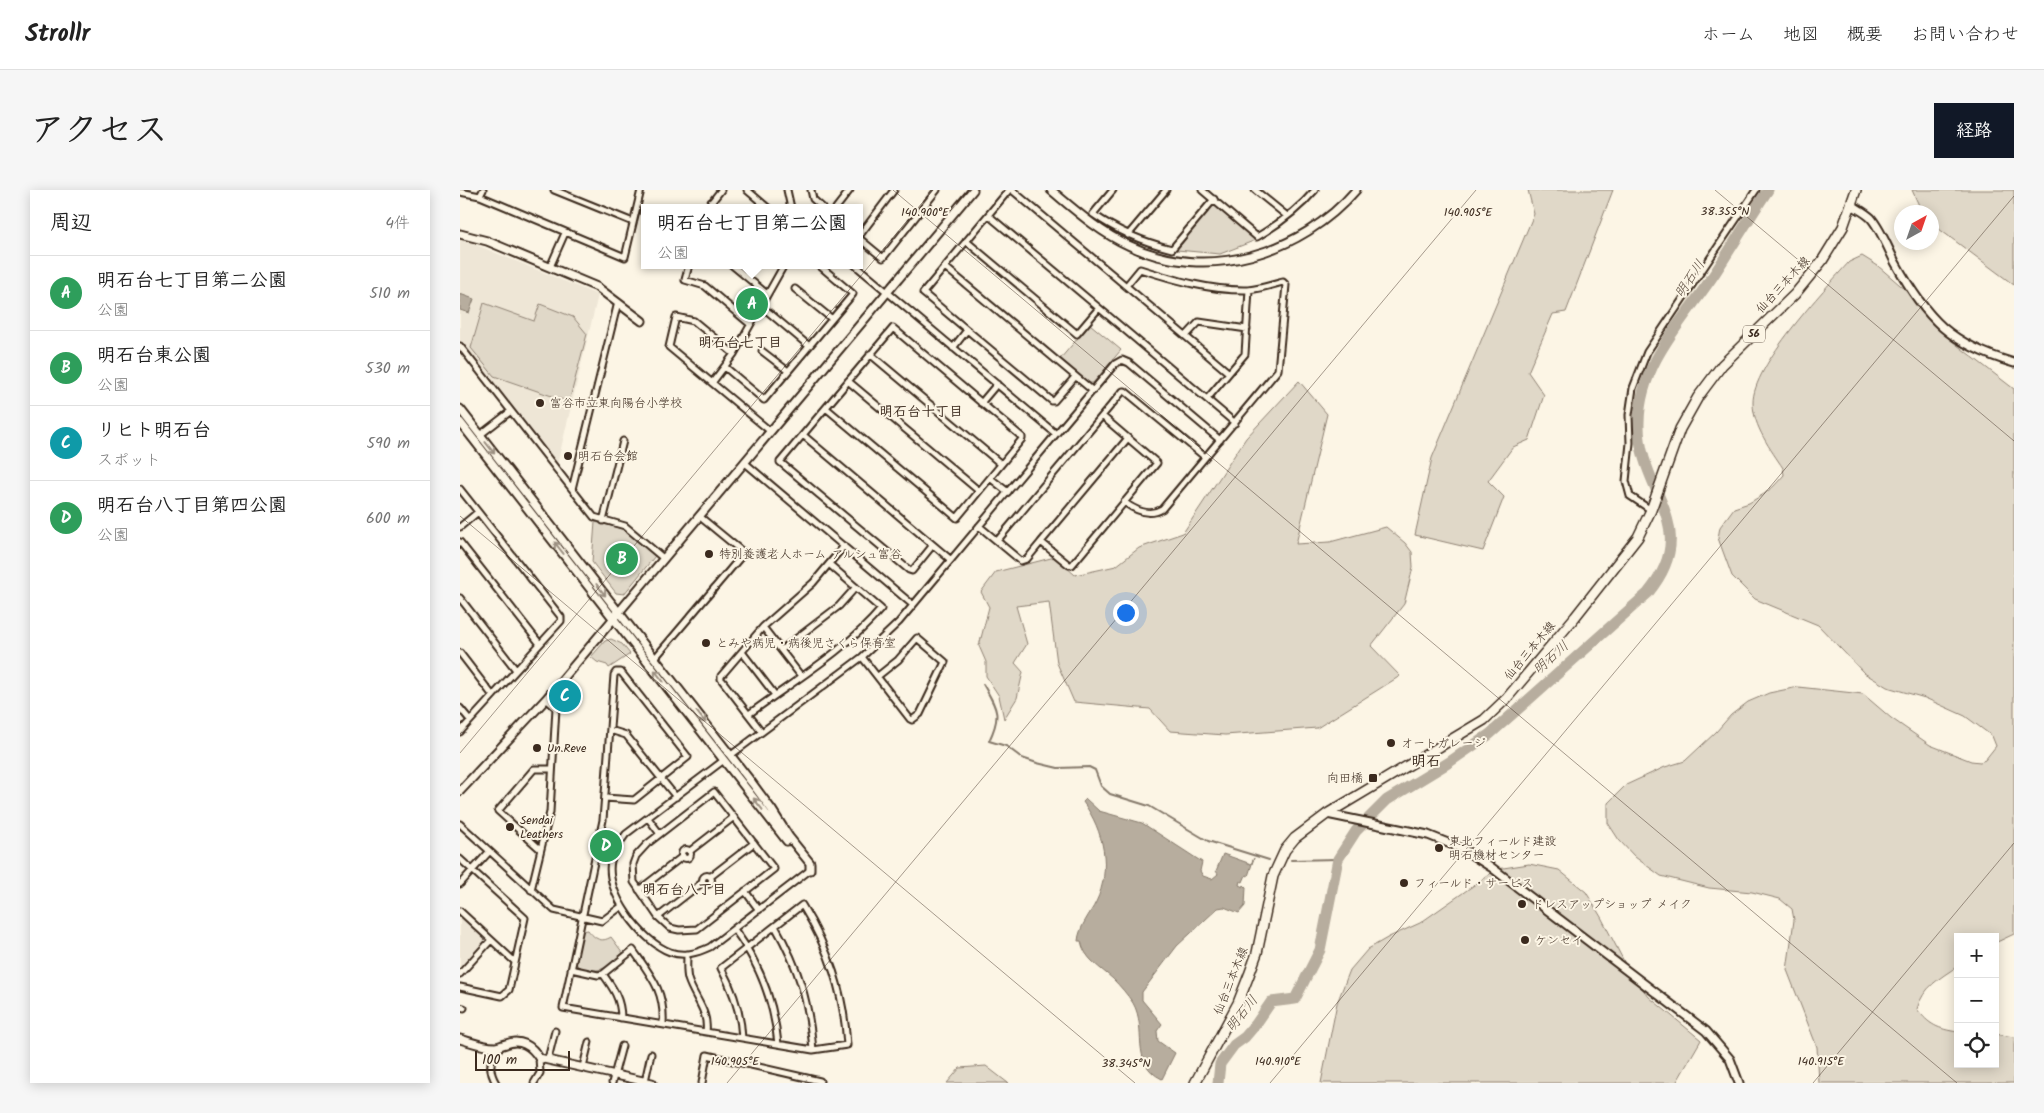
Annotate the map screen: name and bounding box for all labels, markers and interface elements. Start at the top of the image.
text: Strollr [25,15,90,54]
text: ホーム [1702,21,1755,50]
text: 地図 [1783,21,1819,50]
text: 概要 [1847,21,1883,50]
text: お問い合わせ [1911,21,2019,50]
button: 経路 [1934,103,2014,158]
text: アクセス [30,104,168,160]
text: 38.355°N [1701,202,1749,221]
text: 140.900°E [901,203,950,222]
text: 140.905°E [1444,203,1493,222]
popup [641,204,863,269]
north arrow [1894,205,1939,250]
text: 周辺 [50,207,92,240]
text: 明石台七丁目第二公園 [657,209,847,239]
text: 4件 [385,211,410,236]
text: 公園 [657,241,689,266]
street label: 仙台三本木線 [1751,252,1815,318]
water label: 明石川 [1669,255,1711,303]
text: 明石台七丁目第二公園 [97,266,287,296]
text: A [61,281,71,306]
text: 510 m [369,281,410,306]
pin: A [736,285,768,323]
text: 公園 [97,298,129,323]
road number: 56 [1743,326,1765,342]
district label: 明石台七丁目 [698,332,782,354]
text: 明石台東公園 [97,341,211,371]
text: B [61,356,71,381]
text: 530 m [365,356,410,381]
text: 公園 [97,373,129,398]
place label: 富谷市立東向陽台小学校 [550,394,682,413]
marker: 富谷市立東向陽台小学校 [534,397,546,409]
district label: 明石台十丁目 [879,401,963,423]
text: リヒト明石台 [97,416,211,446]
text: C [61,431,71,456]
text: 590 m [366,431,410,456]
one-way arrow [485,441,495,455]
place label: 明石台会館 [578,447,638,466]
text: スポット [97,448,161,473]
marker: 明石台会館 [562,450,574,462]
text: 明石台八丁目第四公園 [97,491,287,521]
text: D [61,506,71,531]
text: 600 m [366,506,410,531]
text: 公園 [97,523,129,548]
pin: B [606,540,638,578]
one-way arrow [553,542,564,555]
place label: 特別養護老人ホーム アルシュ富谷 [719,545,902,564]
marker: 特別養護老人ホーム アルシュ富谷 [703,548,715,560]
one-way arrow [595,583,606,596]
your location [1113,600,1139,626]
street label: 仙台三本木線 [1500,617,1560,685]
place label: とみや病児・病後児さくら保育室 [716,634,896,653]
water label: 明石川 [1528,636,1574,680]
marker: とみや病児・病後児さくら保育室 [700,637,712,649]
one-way arrow [653,670,664,683]
pin: C [549,677,581,715]
one-way arrow [696,711,707,724]
place label: オートガレージ [1401,734,1486,753]
marker: オートガレージ [1385,737,1397,749]
place label: Un.Reve [547,739,587,758]
marker: Un.Reve [531,742,543,754]
district label: 明石 [1411,750,1441,774]
place label: 向田橋 [1327,769,1363,788]
marker: 向田橋 [1367,772,1379,784]
one-way arrow [753,798,764,811]
place label: Sendai Leathers [520,811,563,844]
marker: Sendai Leathers [504,821,516,833]
pin: D [590,827,622,865]
place label: 東北フィールド建設 明石機材センター [1449,832,1556,865]
marker: 東北フィールド建設 明石機材センター [1433,842,1445,854]
place label: フィールド・サービス [1414,874,1533,893]
marker: フィールド・サービス [1398,877,1410,889]
district label: 明石台八丁目 [642,879,726,901]
place label: ドレスアップショップ メイク [1532,895,1692,914]
marker: ドレスアップショップ メイク [1516,898,1528,910]
place label: ケンセイ [1535,931,1583,950]
map controls [1954,933,1999,1068]
button: + [1954,933,1999,978]
marker: ケンセイ [1519,934,1531,946]
street label: 仙台三本木線 [1209,944,1253,1018]
button: − [1954,978,1999,1023]
water label: 明石川 [1220,991,1264,1037]
button: locate [1954,1023,1999,1068]
scale bar [475,1048,570,1071]
text: 100 m [482,1049,517,1071]
text: 140.905°E [711,1052,760,1071]
text: 140.910°E [1255,1052,1302,1071]
text: 140.915°E [1798,1052,1845,1071]
text: 38.345°N [1101,1054,1151,1073]

